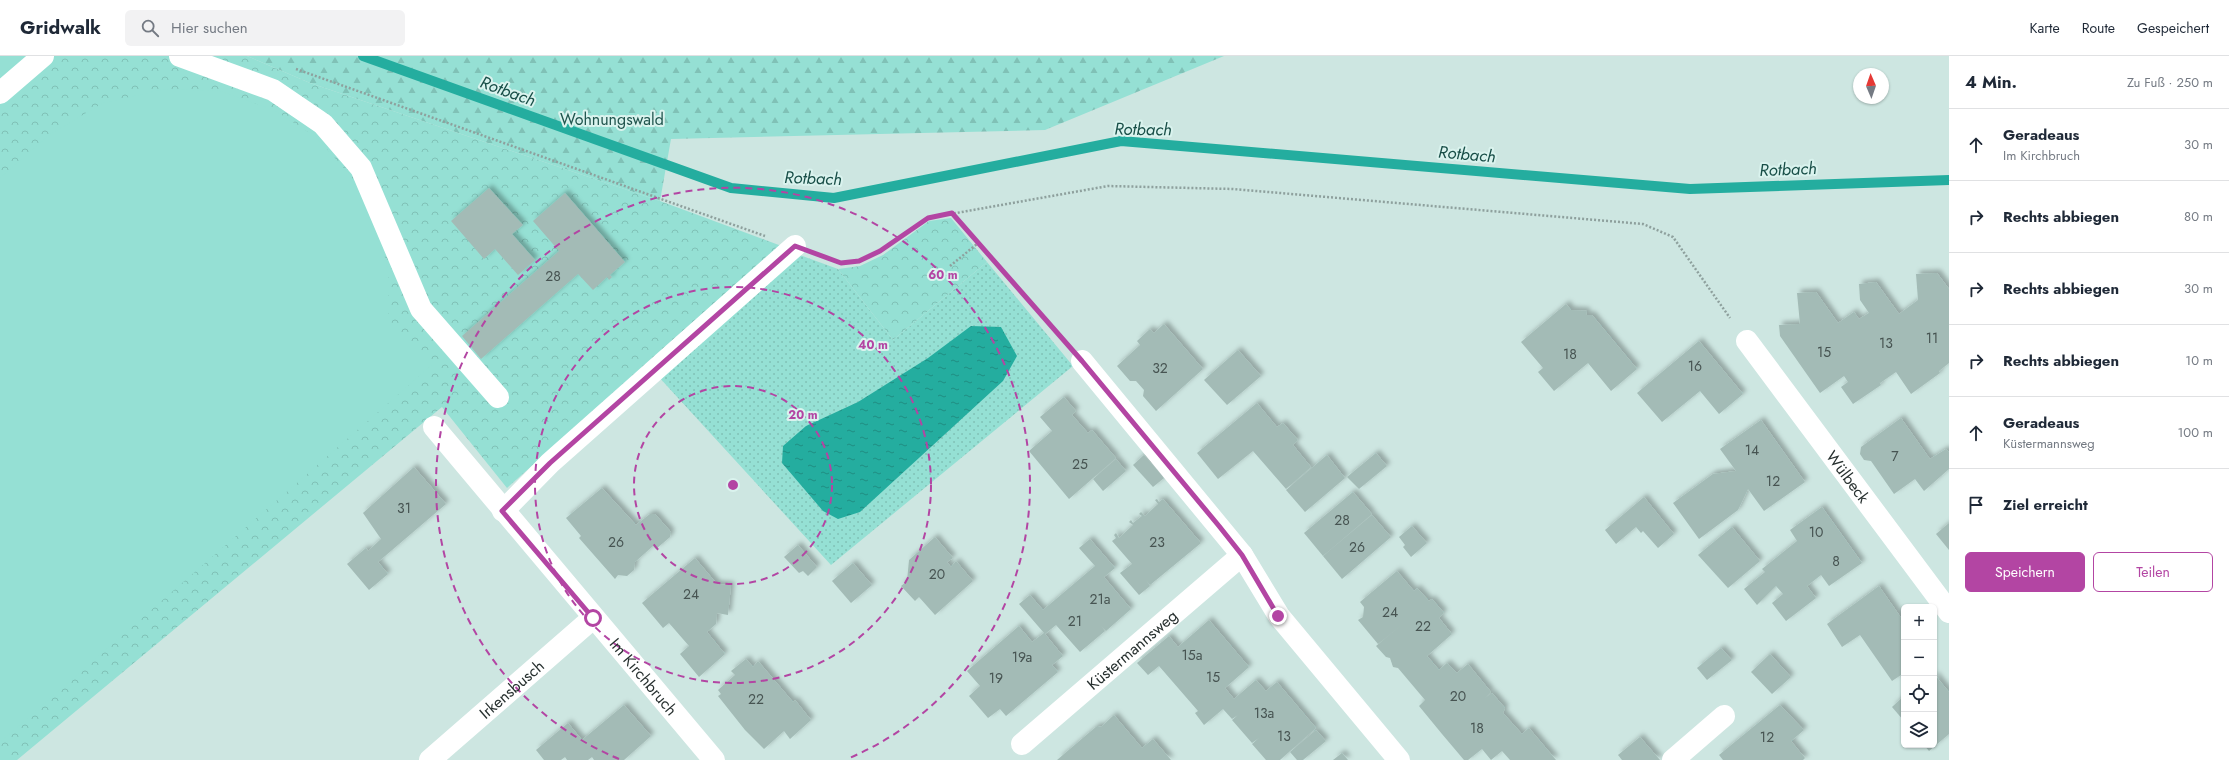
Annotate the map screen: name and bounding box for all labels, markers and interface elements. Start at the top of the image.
search box [125,10,405,46]
text: Gridwalk [20,14,101,41]
icon: search [139,17,161,39]
text: Hier suchen [171,17,248,39]
text: Karte [2030,18,2060,38]
text: Route [2082,18,2115,38]
text: Gespeichert [2137,18,2209,38]
north arrow [1853,68,1889,104]
water label: Rotbach [477,70,539,112]
text: 4 Min. [1965,70,2017,94]
text: Zu Fuß · 250 m [2127,73,2213,92]
park label: Wohnungswald [560,108,664,131]
water label: Rotbach [1114,116,1172,142]
text: Geradeaus [2003,124,2079,146]
icon: ahead [1965,134,1987,156]
text: 30 m [2184,135,2213,154]
water label: Rotbach [1437,140,1497,168]
text: Im Kirchbruch [2003,146,2080,165]
water label: Rotbach [1759,156,1817,182]
water label: Rotbach [784,165,842,191]
icon: right [1965,206,1987,228]
text: Rechts abbiegen [2003,206,2119,228]
text: 80 m [2184,207,2213,226]
house number: 28 [545,266,561,286]
text: 60 m [928,266,958,284]
icon: right [1965,278,1987,300]
text: Rechts abbiegen [2003,278,2119,300]
text: 30 m [2184,279,2213,298]
house number: 11 [1926,328,1938,348]
house number: 13 [1879,333,1893,353]
text: 40 m [858,336,888,354]
house number: 15 [1817,342,1831,362]
house number: 18 [1563,344,1577,364]
icon: right [1965,350,1987,372]
text: Rechts abbiegen [2003,350,2119,372]
text: 10 m [2185,351,2213,370]
house number: 16 [1688,356,1702,376]
house number: 32 [1152,358,1168,378]
text: 20 m [788,406,818,424]
text: Geradeaus [2003,412,2079,434]
icon: ahead [1965,422,1987,444]
text: 100 m [2178,423,2213,442]
text: Küstermannsweg [2003,434,2095,453]
house number: 14 [1745,440,1759,460]
street label: Wülbeck [1821,446,1876,508]
house number: 7 [1891,446,1899,466]
house number: 25 [1072,454,1088,474]
house number: 12 [1766,471,1780,491]
centre of rings [726,478,740,492]
icon: arrive [1965,494,1987,516]
text: Ziel erreicht [2003,494,2088,516]
house number: 31 [397,498,411,518]
house number: 28 [1334,510,1350,530]
house number: 10 [1809,522,1823,542]
house number: 26 [608,532,624,552]
house number: 23 [1149,532,1165,552]
house number: 26 [1349,537,1365,557]
house number: 8 [1832,551,1840,571]
button: Speichern [1965,552,2085,592]
button: Teilen [2093,552,2213,592]
house number: 20 [929,564,945,584]
house number: 24 [683,584,699,604]
house number: 21a [1090,589,1111,609]
house number: 24 [1382,602,1398,622]
street label: Küstermannsweg [1082,604,1182,695]
map controls [1901,604,1937,748]
button: + [1901,604,1937,640]
route end [1269,607,1287,625]
route start [584,609,602,627]
house number: 21 [1068,611,1082,631]
house number: 22 [1415,616,1431,636]
street label: Im Kirchbruch [604,633,683,720]
button: − [1901,640,1937,676]
house number: 15a [1182,645,1202,665]
house number: 19a [1012,647,1032,667]
street label: Irkensbusch [474,654,549,724]
house number: 15 [1206,667,1220,687]
house number: 19 [989,668,1003,688]
button: locate [1901,676,1937,712]
house number: 20 [1450,686,1466,706]
house number: 22 [748,689,764,709]
house number: 13a [1254,703,1274,723]
button: layers [1901,712,1937,748]
house number: 18 [1470,718,1484,738]
house number: 13 [1277,726,1291,746]
house number: 12 [1760,727,1774,747]

